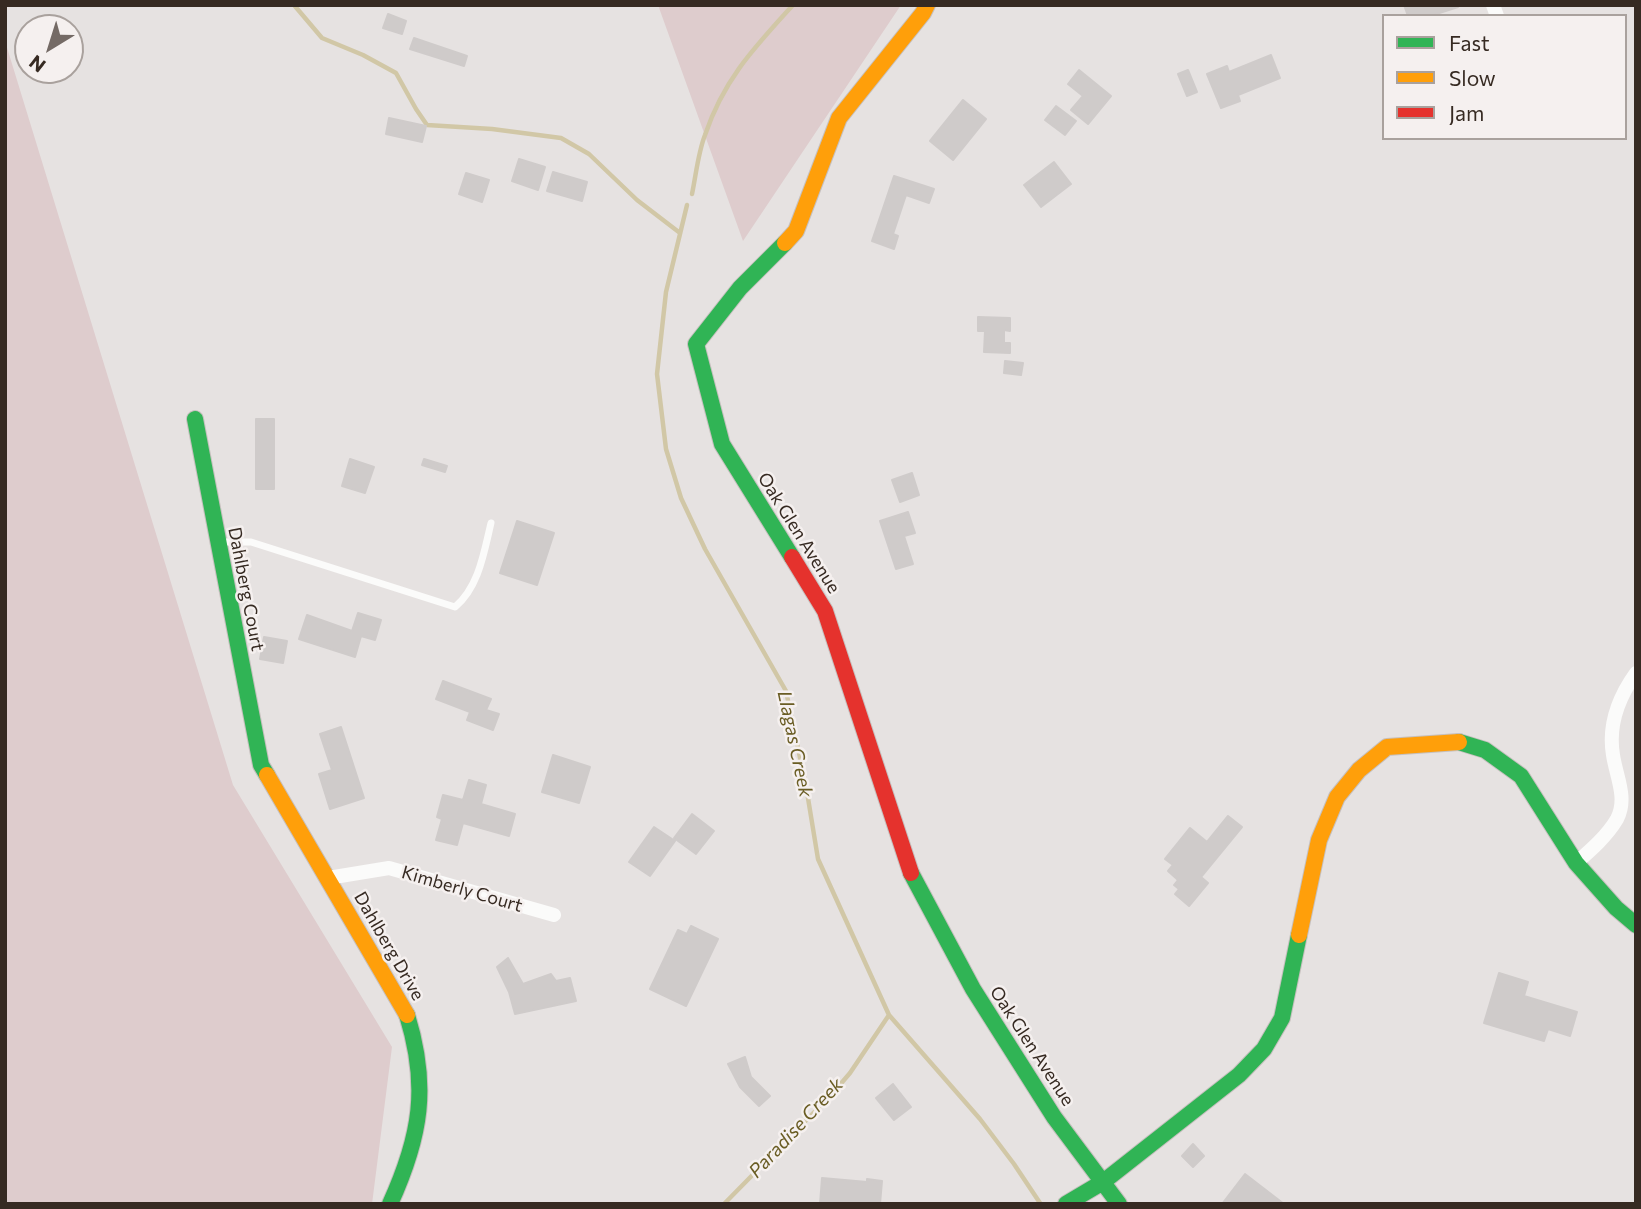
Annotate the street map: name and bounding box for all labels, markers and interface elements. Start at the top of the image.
north arrow [14,14,84,84]
legend [1382,14,1627,140]
text: Fast [1449,30,1490,55]
text: N [24,51,50,78]
text: Slow [1449,65,1496,90]
text: Jam [1449,100,1484,125]
street label: Oak Glen Avenue [753,469,845,597]
street label: Dahlberg Court [223,525,269,653]
water label: Llagas Creek [773,688,817,800]
street label: Kimberly Court [399,861,525,917]
street label: Dahlberg Drive [349,888,429,1004]
street label: Oak Glen Avenue [985,982,1079,1110]
water label: Paradise Creek [744,1073,848,1183]

